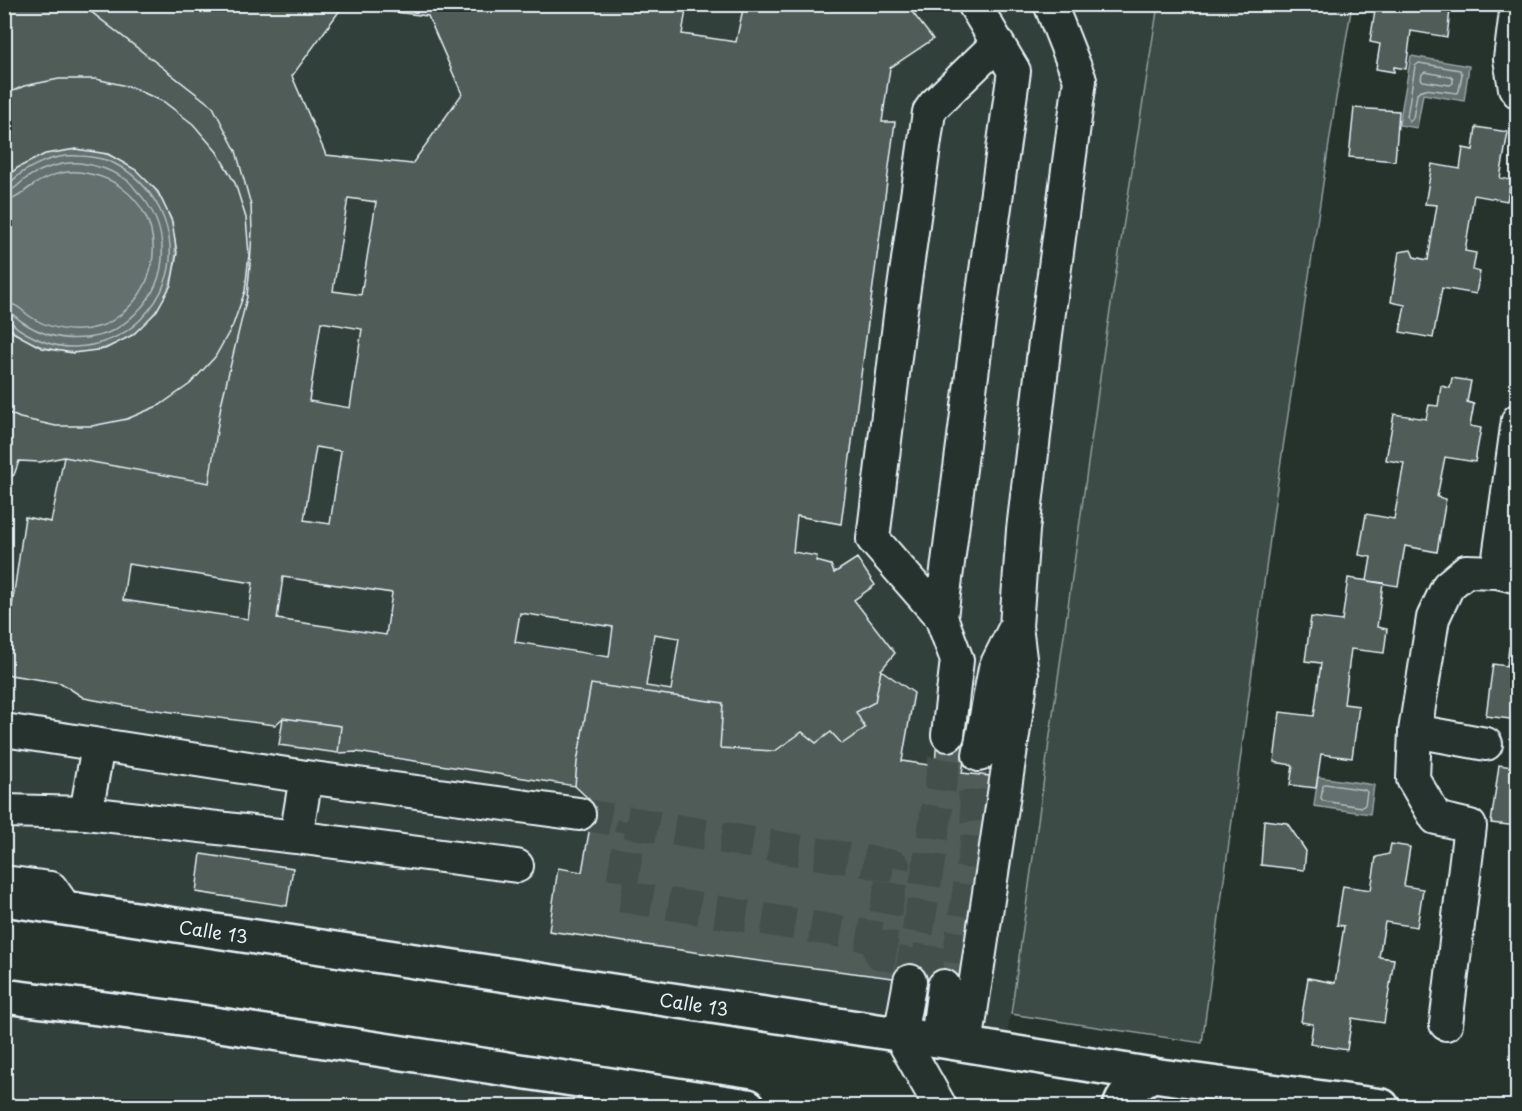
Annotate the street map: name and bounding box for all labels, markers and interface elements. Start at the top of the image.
street label: Calle 13 [177,912,250,949]
street label: Calle 13 [658,985,731,1022]

